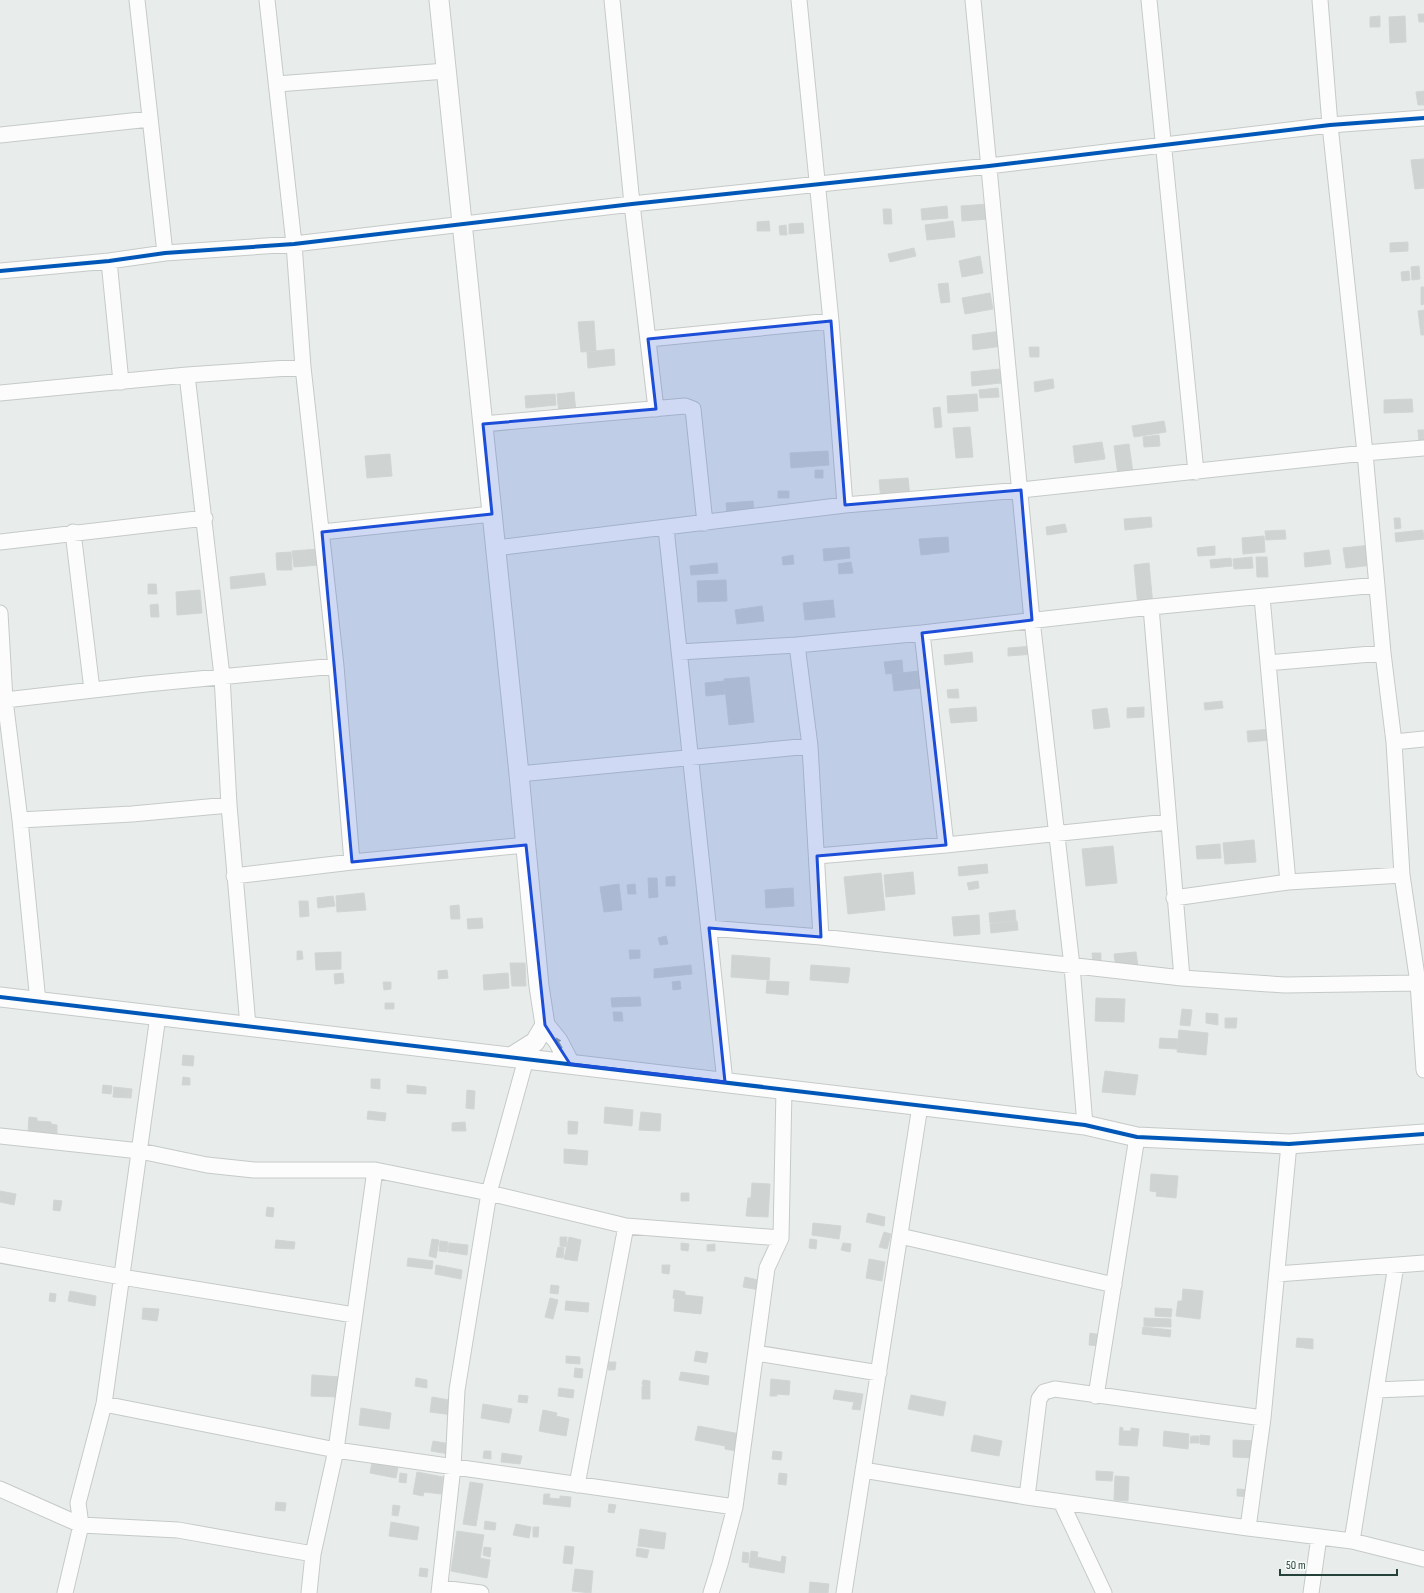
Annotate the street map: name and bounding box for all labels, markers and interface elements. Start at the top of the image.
one-way arrow [555,1038,562,1049]
scale bar [1280,1551,1397,1577]
text: 50 m [1286,1558,1306,1573]

